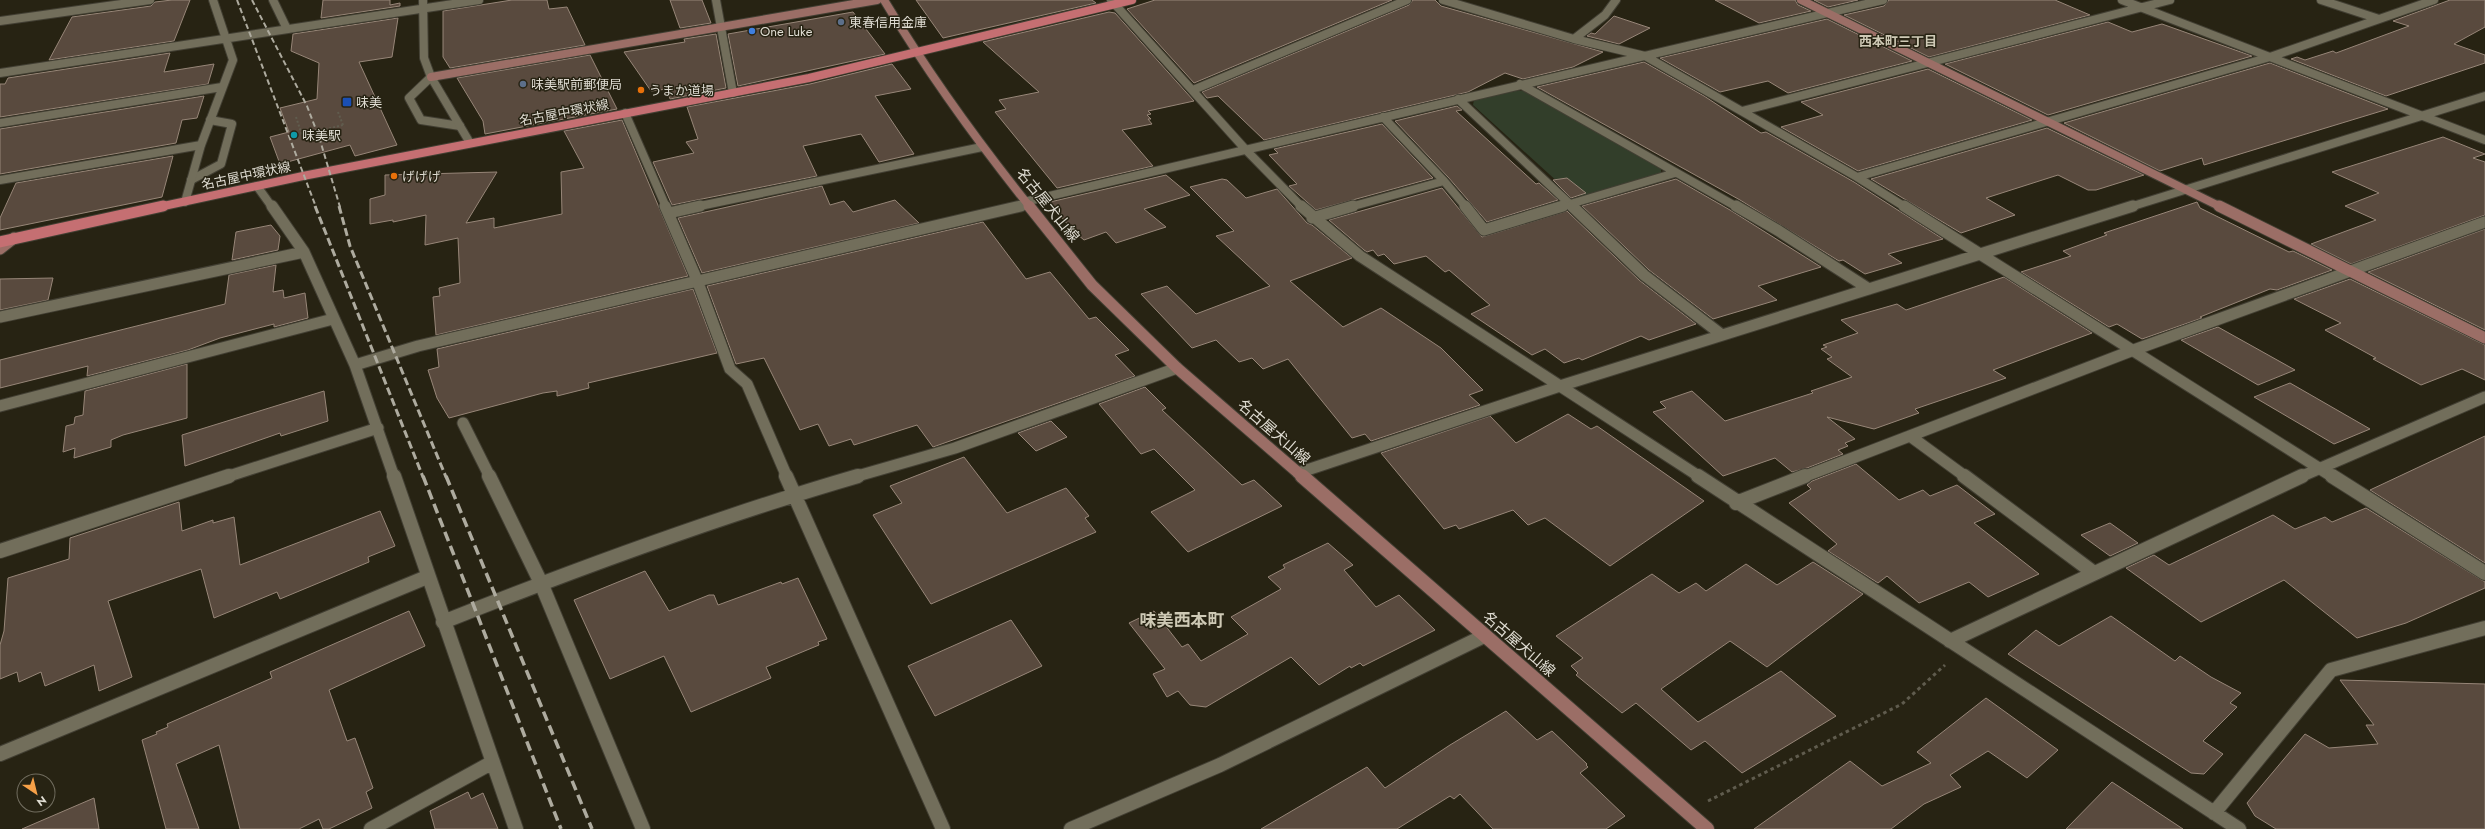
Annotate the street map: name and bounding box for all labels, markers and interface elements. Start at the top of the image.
place label: 東春信用金庫 [849,13,927,32]
marker: 東春信用金庫 [836,17,846,27]
place label: One Luke [760,22,813,41]
marker: One Luke [747,26,757,36]
district label: 西本町三丁目 [1859,32,1937,51]
place label: 味美駅前郵便局 [531,75,622,94]
marker: 味美駅前郵便局 [518,79,528,89]
place label: うまか道場 [649,81,714,100]
marker: うまか道場 [636,85,646,95]
place label: 味美 [356,93,382,112]
street label: 名古屋中環状線 [518,94,611,130]
marker: 味美 [341,96,353,108]
place label: 味美駅 [302,126,341,145]
marker: 味美駅 [289,130,299,140]
street label: 名古屋中環状線 [200,157,293,194]
street label: 名古屋犬山線 [1011,163,1085,247]
place label: げげげ [402,167,441,186]
marker: げげげ [389,171,399,181]
street label: 名古屋犬山線 [1233,394,1315,470]
street label: 名古屋犬山線 [1478,606,1560,682]
district label: 味美西本町 [1140,608,1225,632]
north arrow [16,773,56,813]
text: N [34,792,50,810]

